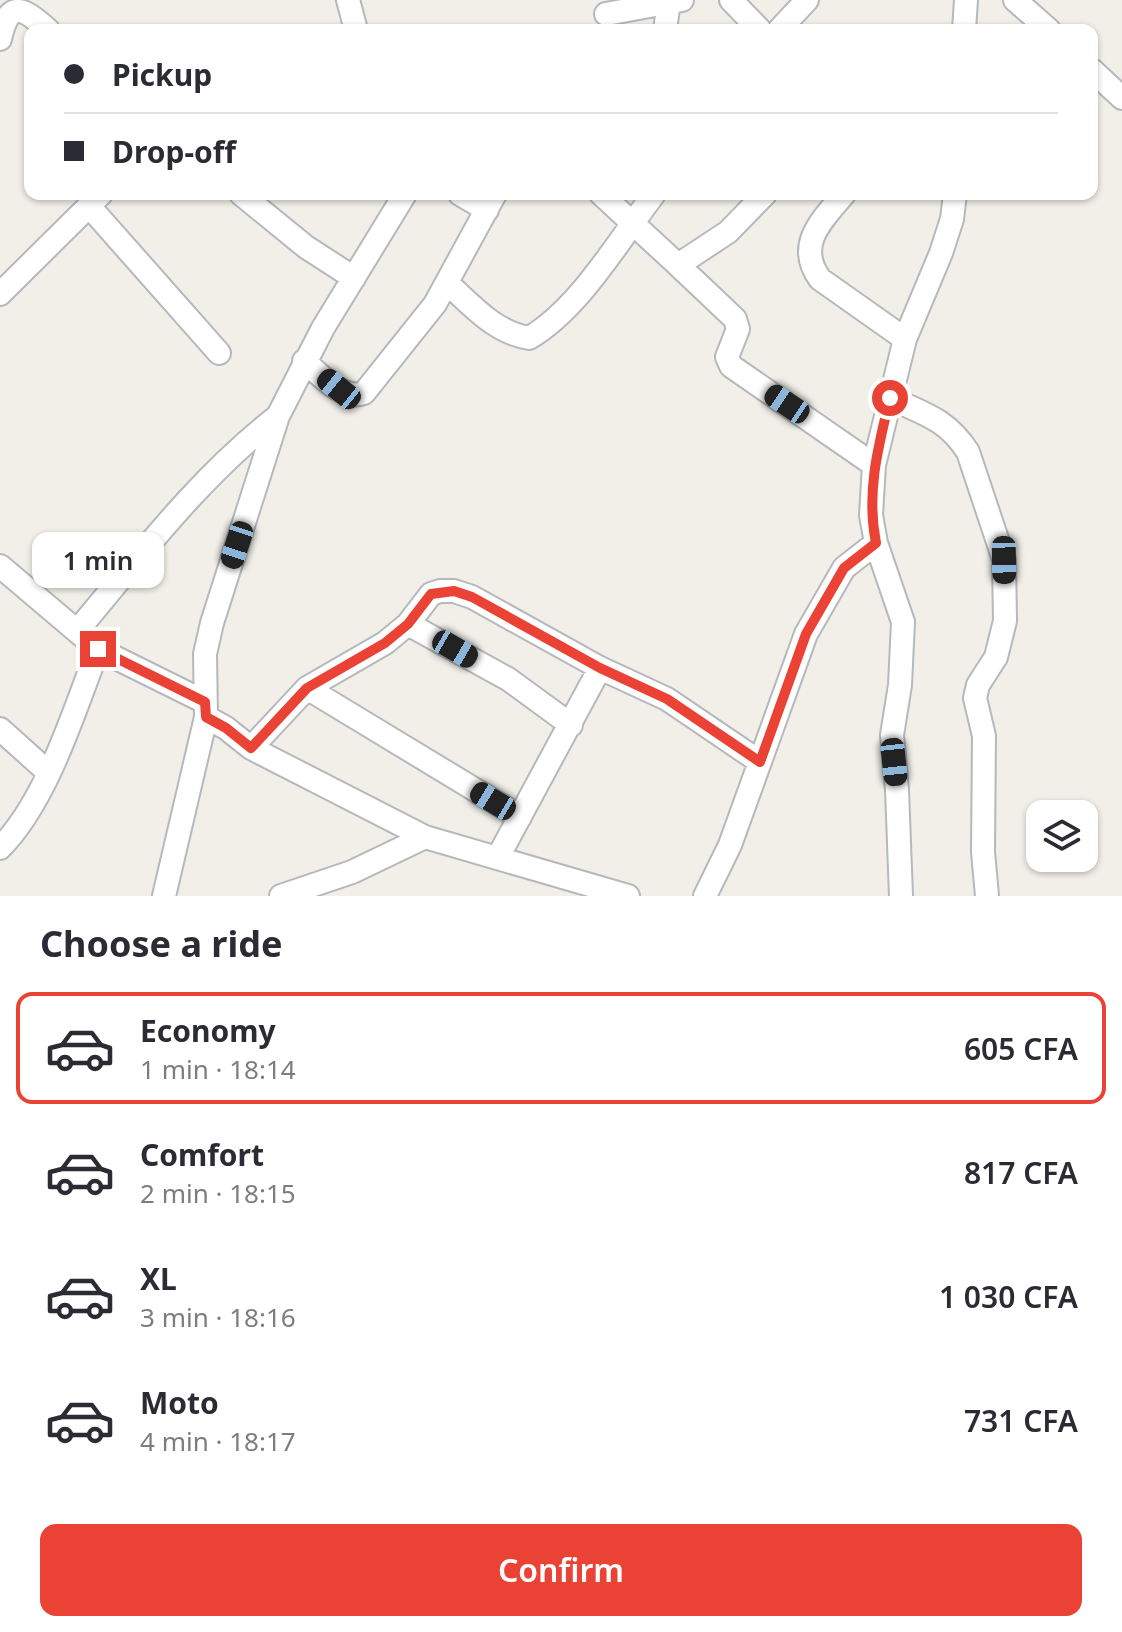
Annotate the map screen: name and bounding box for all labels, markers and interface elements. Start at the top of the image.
text: Pickup [112,54,212,95]
text: Drop-off [112,131,236,172]
car [313,365,365,413]
route start [872,380,908,416]
car [760,381,814,427]
car [218,518,256,572]
callout: 1 min [32,533,164,589]
car [992,536,1016,584]
text: 1 min [63,542,133,578]
car [428,627,482,671]
route end [80,631,116,667]
car [880,737,908,787]
car [466,778,520,824]
map controls [1026,800,1098,872]
button: layers [1026,800,1098,872]
text: Choose a ride [40,919,282,968]
text: Economy [140,1010,276,1051]
icon: car [44,1012,116,1084]
text: 605 CFA [964,1028,1078,1069]
text: 1 min · 18:14 [140,1051,296,1087]
text: Comfort [140,1134,264,1175]
icon: car [44,1136,116,1208]
text: 817 CFA [964,1152,1078,1193]
text: 2 min · 18:15 [140,1175,296,1211]
text: XL [140,1258,177,1299]
icon: car [44,1260,116,1332]
text: 1 030 CFA [939,1276,1078,1317]
text: 3 min · 18:16 [140,1299,296,1335]
text: Moto [140,1382,219,1423]
icon: car [44,1384,116,1456]
text: 731 CFA [964,1400,1078,1441]
text: 4 min · 18:17 [140,1423,296,1459]
button: Confirm [40,1524,1082,1616]

